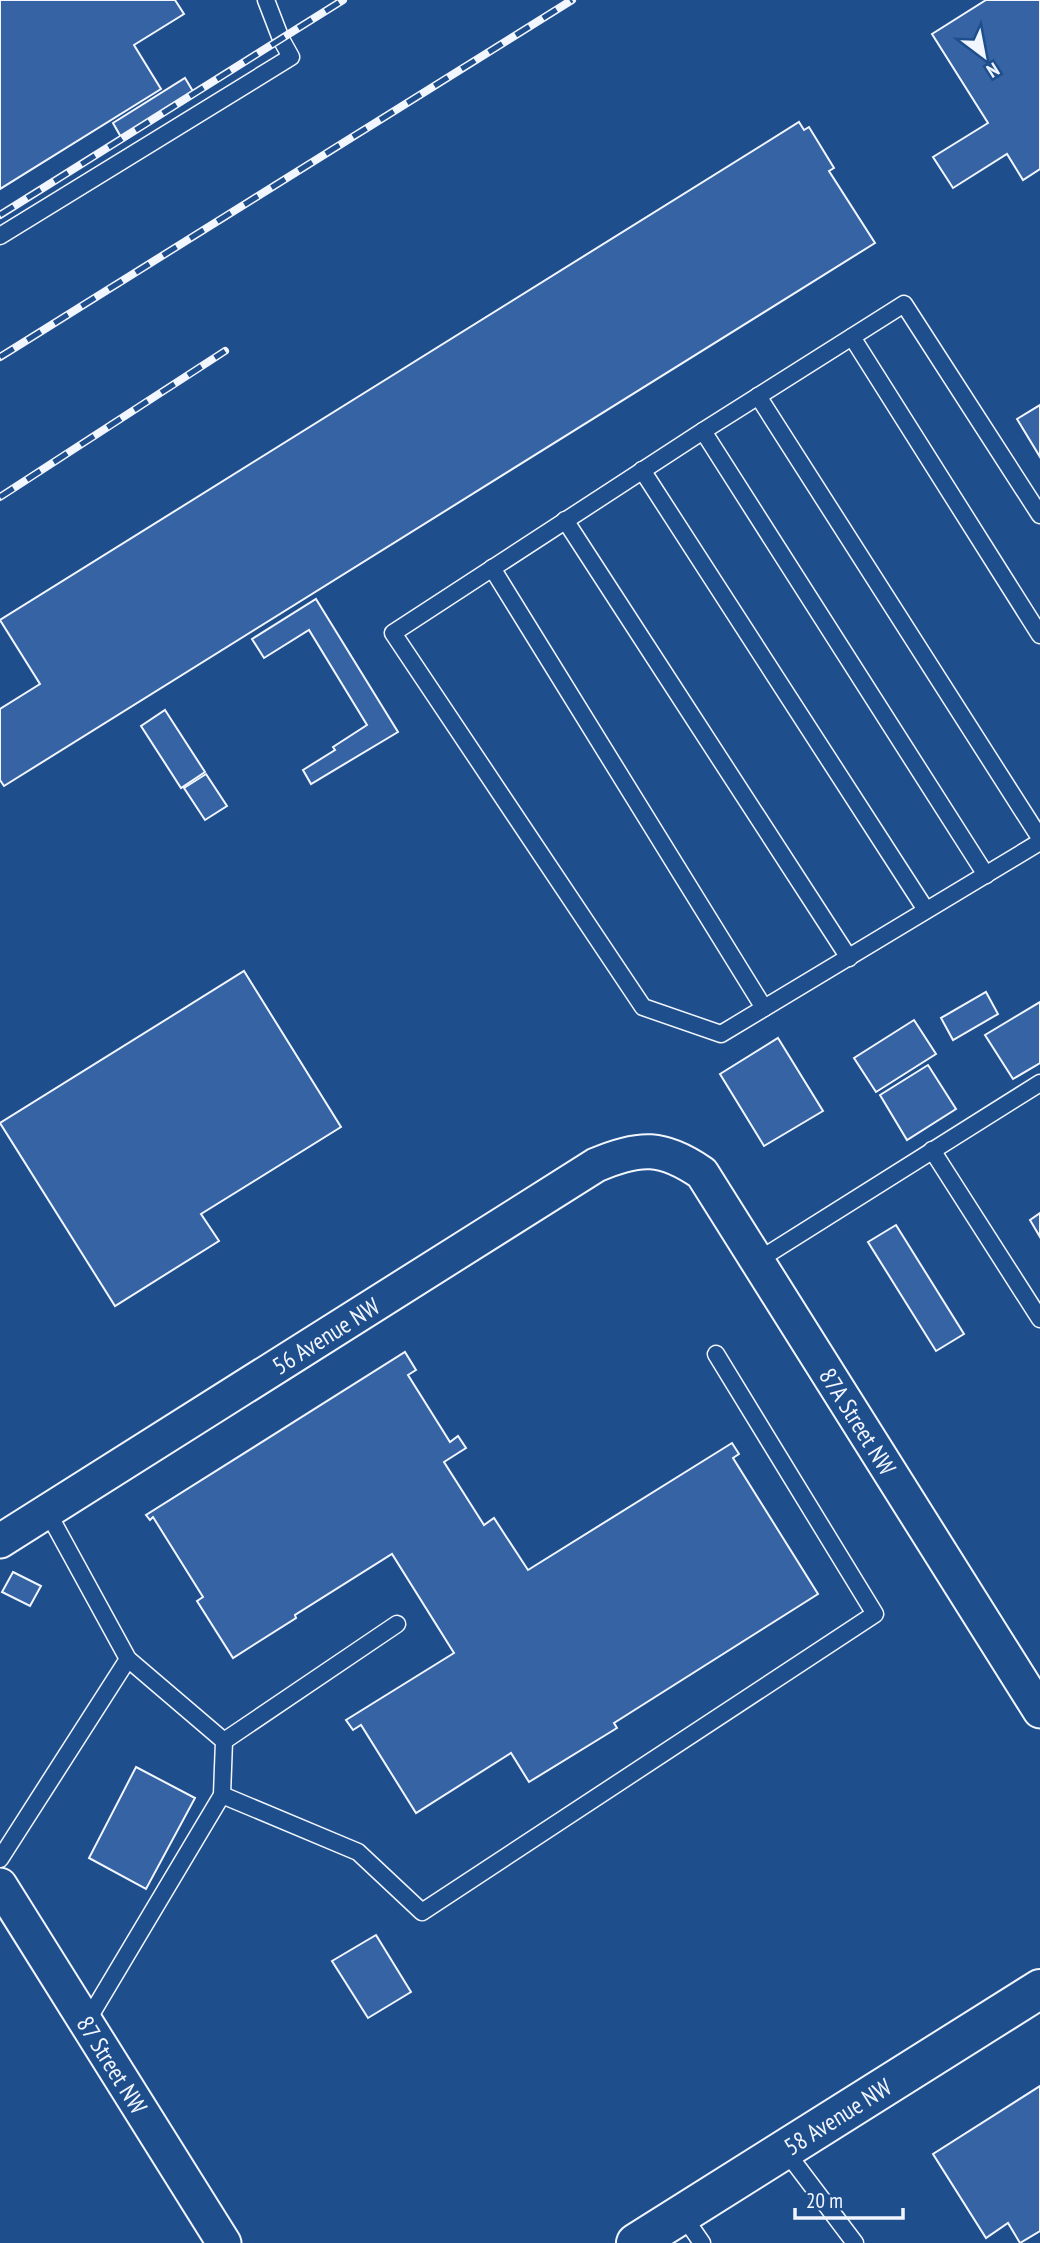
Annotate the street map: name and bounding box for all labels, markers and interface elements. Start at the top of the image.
north arrow [949,21,1019,91]
text: N [982,58,1004,83]
street label: 56 Avenue NW [266,1290,385,1381]
street label: 87A Street NW [813,1362,903,1481]
street label: 87 Street NW [70,2010,155,2119]
street label: 58 Avenue NW [778,2071,897,2162]
scale bar [795,2176,904,2220]
text: 20 m [806,2187,843,2214]

